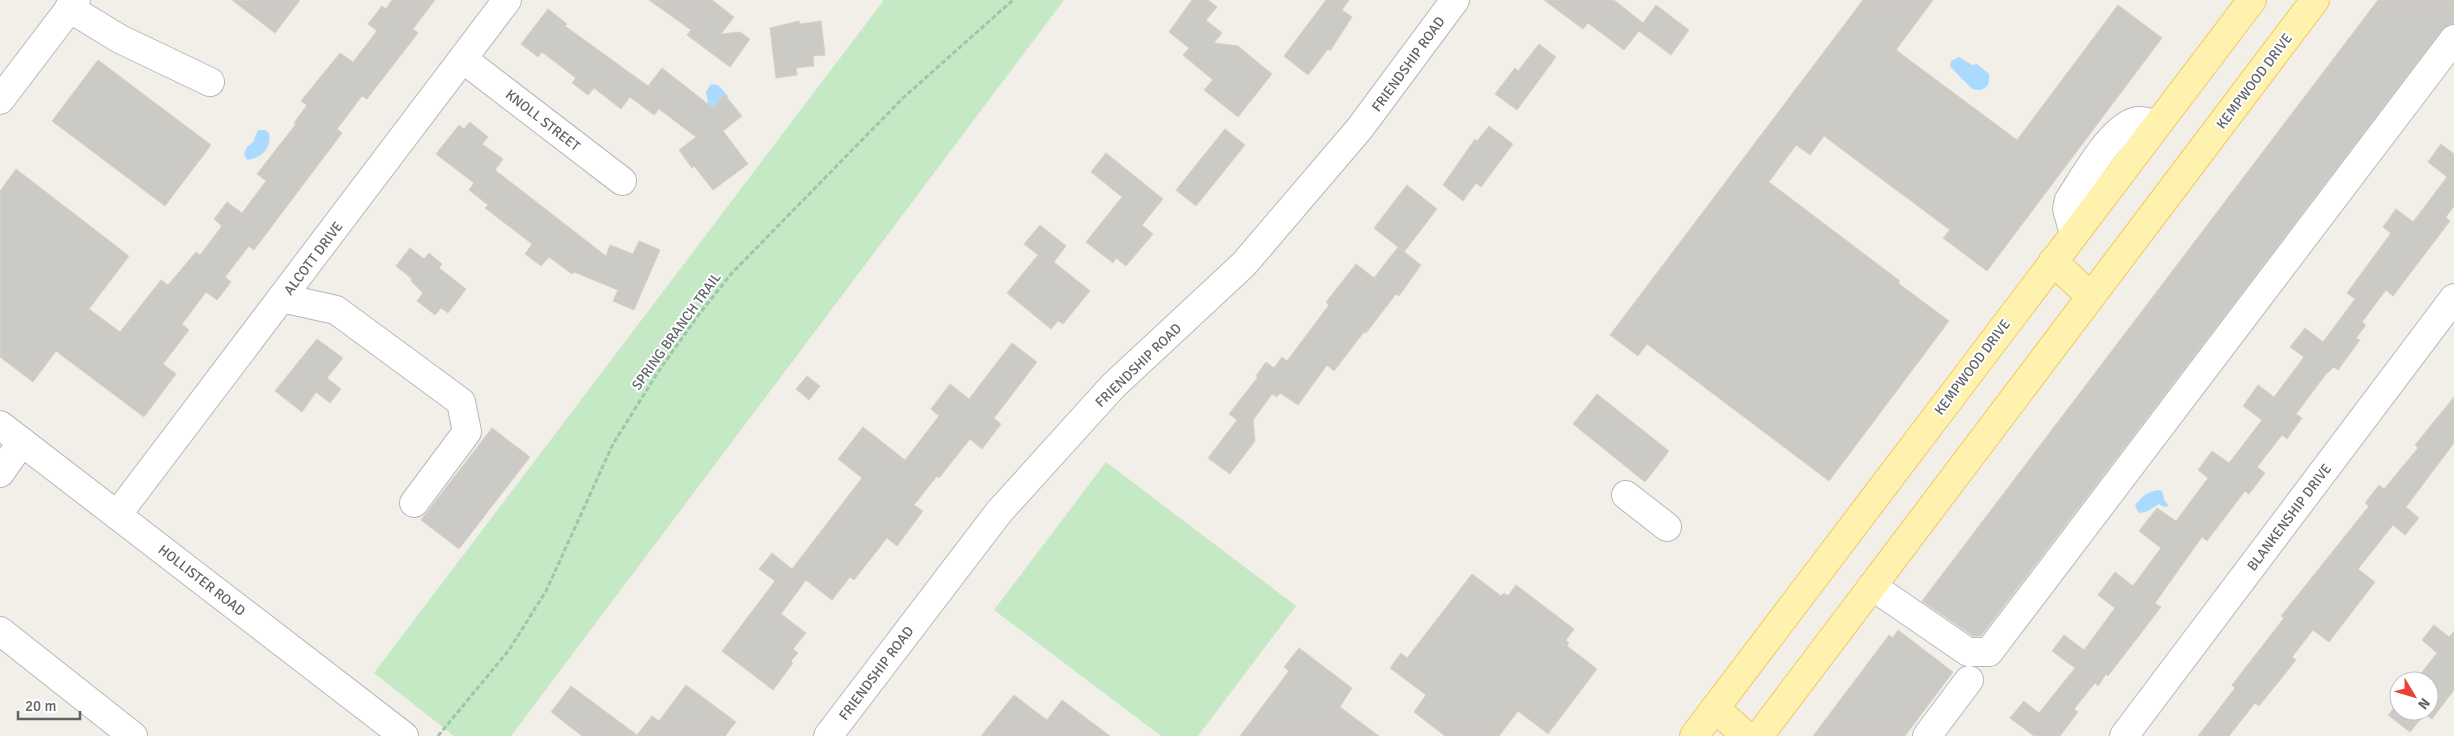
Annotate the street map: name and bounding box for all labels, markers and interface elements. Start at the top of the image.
street label: FRIENDSHIP ROAD [1368,13,1449,115]
street label: KEMPWOOD DRIVE [2213,30,2296,133]
street label: KNOLL STREET [502,86,583,155]
street label: ALCOTT DRIVE [280,218,347,298]
street label: SPRING BRANCH TRAIL [628,269,725,393]
street label: KEMPWOOD DRIVE [1931,316,2014,419]
street label: FRIENDSHIP ROAD [1092,320,1185,411]
street label: BLANKENSHIP DRIVE [2244,460,2335,574]
street label: HOLLISTER ROAD [155,541,249,620]
street label: FRIENDSHIP ROAD [835,623,917,724]
north arrow [2389,671,2439,721]
scale bar [18,688,80,720]
text: N [2414,695,2434,713]
text: 20 m [25,697,56,715]

